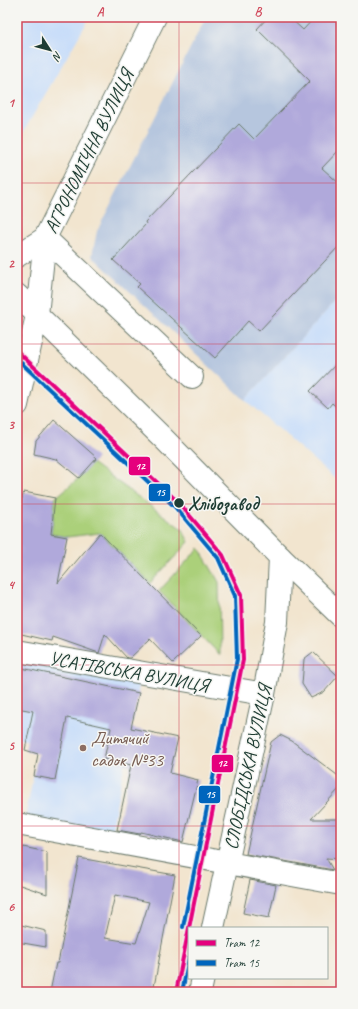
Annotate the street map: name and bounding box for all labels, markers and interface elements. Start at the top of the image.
text: A [97,4,105,20]
text: B [255,4,263,20]
north arrow [30,30,70,70]
text: N [49,49,66,65]
street label: АГРОНОМІЧНА ВУЛИЦЯ [39,64,140,237]
text: 1 [8,95,16,111]
text: 2 [8,256,15,272]
text: 3 [8,417,15,433]
line badge: 12 [128,456,151,476]
text: 12 [135,459,146,473]
line badge: 15 [148,483,171,502]
text: 15 [155,485,166,499]
place label: Хлібозавод [188,492,260,516]
marker: Хлібозавод [172,496,186,510]
text: 4 [8,577,16,593]
street label: УСАТІВСЬКА ВУЛИЦЯ [47,646,213,698]
street label: СЛОБІДСЬКА ВУЛИЦЯ [219,680,278,852]
place label: Дитячий садок №33 [91,726,165,772]
text: 5 [8,738,15,754]
marker: Дитячий садок №33 [78,743,88,753]
line badge: 12 [211,754,234,773]
text: 12 [217,756,228,770]
line badge: 15 [198,785,221,804]
text: 15 [205,787,216,801]
text: 6 [8,899,15,915]
legend [188,927,328,979]
text: Tram 12 [224,935,261,951]
text: Tram 15 [224,955,260,971]

